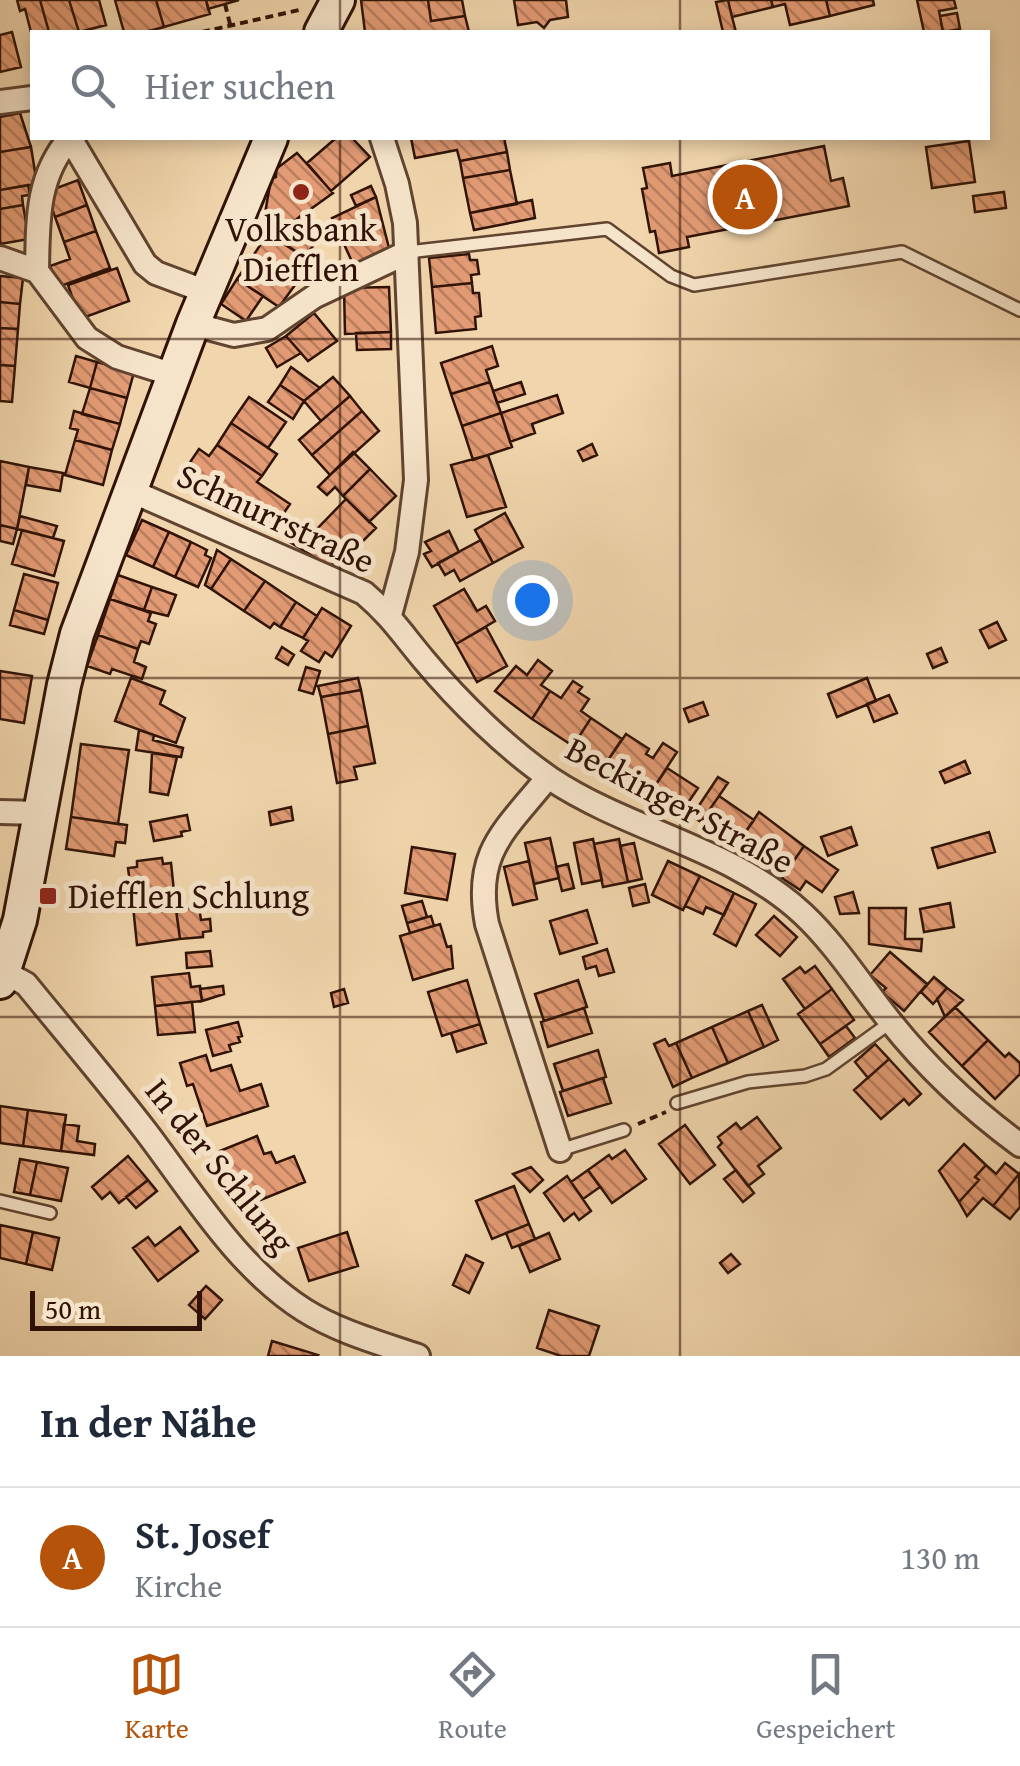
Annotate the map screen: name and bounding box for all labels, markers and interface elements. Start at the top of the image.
search box [30,30,990,140]
text: Hier suchen [145,57,335,113]
icon: search [65,58,120,113]
pin: A [712,160,778,234]
marker: Volksbank Diefflen [290,181,312,203]
place label: Volksbank Diefflen [225,203,377,294]
street label: Schnurrstraße [169,449,384,586]
your location [507,575,558,626]
street label: Beckinger Straße [557,723,803,886]
place label: Diefflen Schlung [68,870,310,921]
marker: Diefflen Schlung [37,885,59,907]
street label: In der Schlung [134,1067,308,1265]
scale bar [30,1286,202,1330]
text: 50 m [45,1288,101,1329]
text: In der Nähe [40,1391,257,1452]
text: St. Josef [135,1506,270,1562]
text: A [62,1534,83,1581]
text: 130 m [901,1534,980,1581]
text: Kirche [135,1562,222,1609]
tab: Karte [125,1647,189,1748]
tab: Route [438,1647,507,1748]
tab: Gespeichert [756,1647,895,1748]

